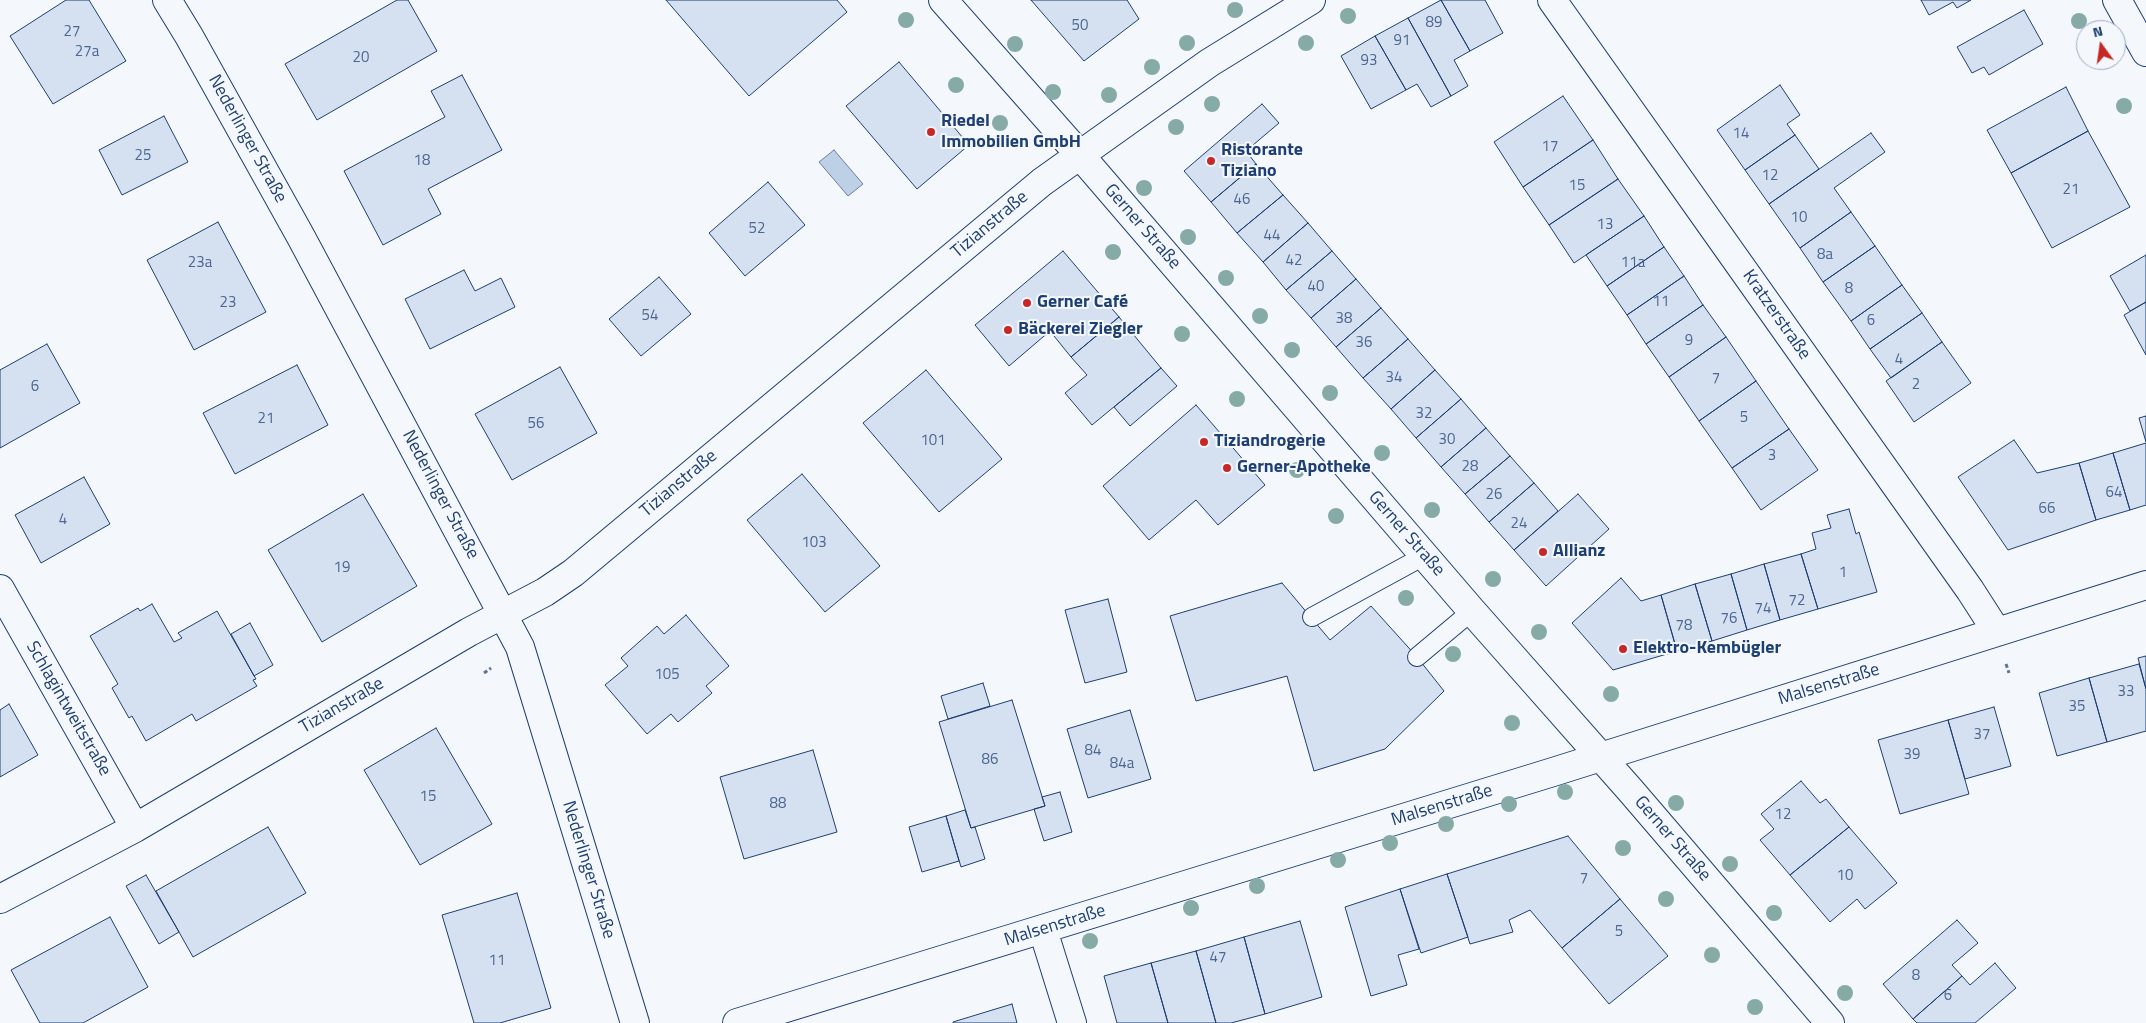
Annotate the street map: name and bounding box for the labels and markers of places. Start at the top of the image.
place label: Riedel Immobilien GmbH [941,111,1081,154]
marker: Riedel Immobilien GmbH [925,126,937,138]
place label: Ristorante Tiziano [1221,140,1303,182]
marker: Ristorante Tiziano [1205,155,1217,167]
place label: Gerner Café [1037,292,1128,314]
marker: Gerner Café [1021,297,1033,309]
place label: Bäckerei Ziegler [1018,319,1143,341]
marker: Bäckerei Ziegler [1002,324,1014,336]
place label: Tiziandrogerie [1214,431,1326,453]
marker: Tiziandrogerie [1198,436,1210,448]
place label: Gerner-Apotheke [1237,457,1371,479]
marker: Gerner-Apotheke [1221,462,1233,474]
place label: Allianz [1553,541,1606,563]
marker: Allianz [1537,546,1549,558]
place label: Elektro-Kembügler [1633,638,1781,660]
marker: Elektro-Kembügler [1617,643,1629,655]

